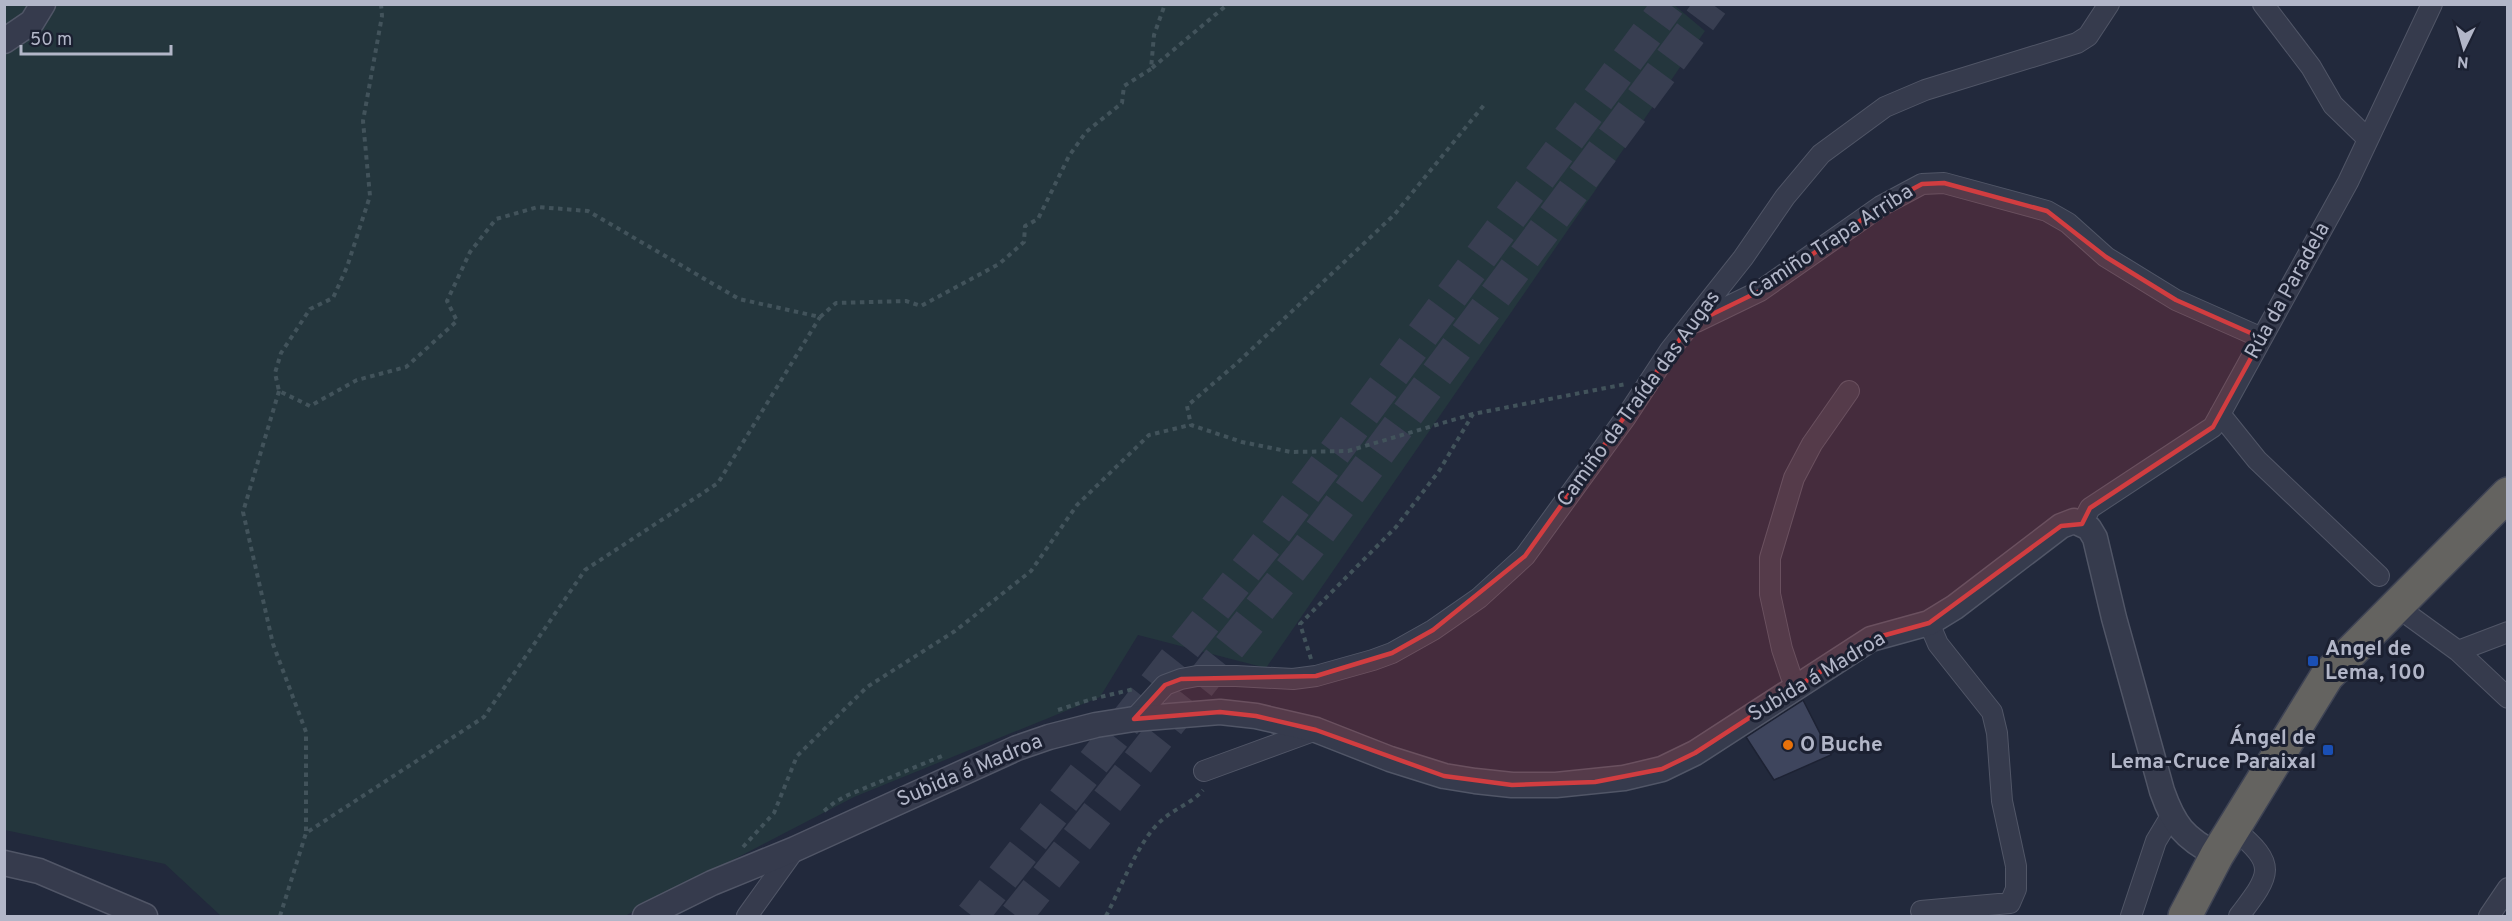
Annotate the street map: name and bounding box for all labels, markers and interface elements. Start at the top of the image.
scale bar [21,18,171,56]
north arrow [2434,18,2494,78]
text: 50 m [30,29,72,52]
text: N [2456,50,2469,71]
street label: Camiño Trapa Arriba [1743,179,1919,305]
street label: Rúa da Paradela [2239,218,2337,364]
street label: Camiño da Traída das Augas [1551,285,1727,513]
street label: Subida á Madroa [1743,625,1891,729]
place label: Angel de Lema, 100 [2325,636,2426,687]
marker: Angel de Lema, 100 [2306,654,2320,668]
place label: Ángel de Lema-Cruce Paraixal [2110,724,2316,776]
street label: Subida á Madroa [893,728,1047,814]
place label: O Buche [1800,732,1883,759]
marker: O Buche [1781,738,1795,752]
marker: Ángel de Lema-Cruce Paraixal [2321,743,2335,757]

